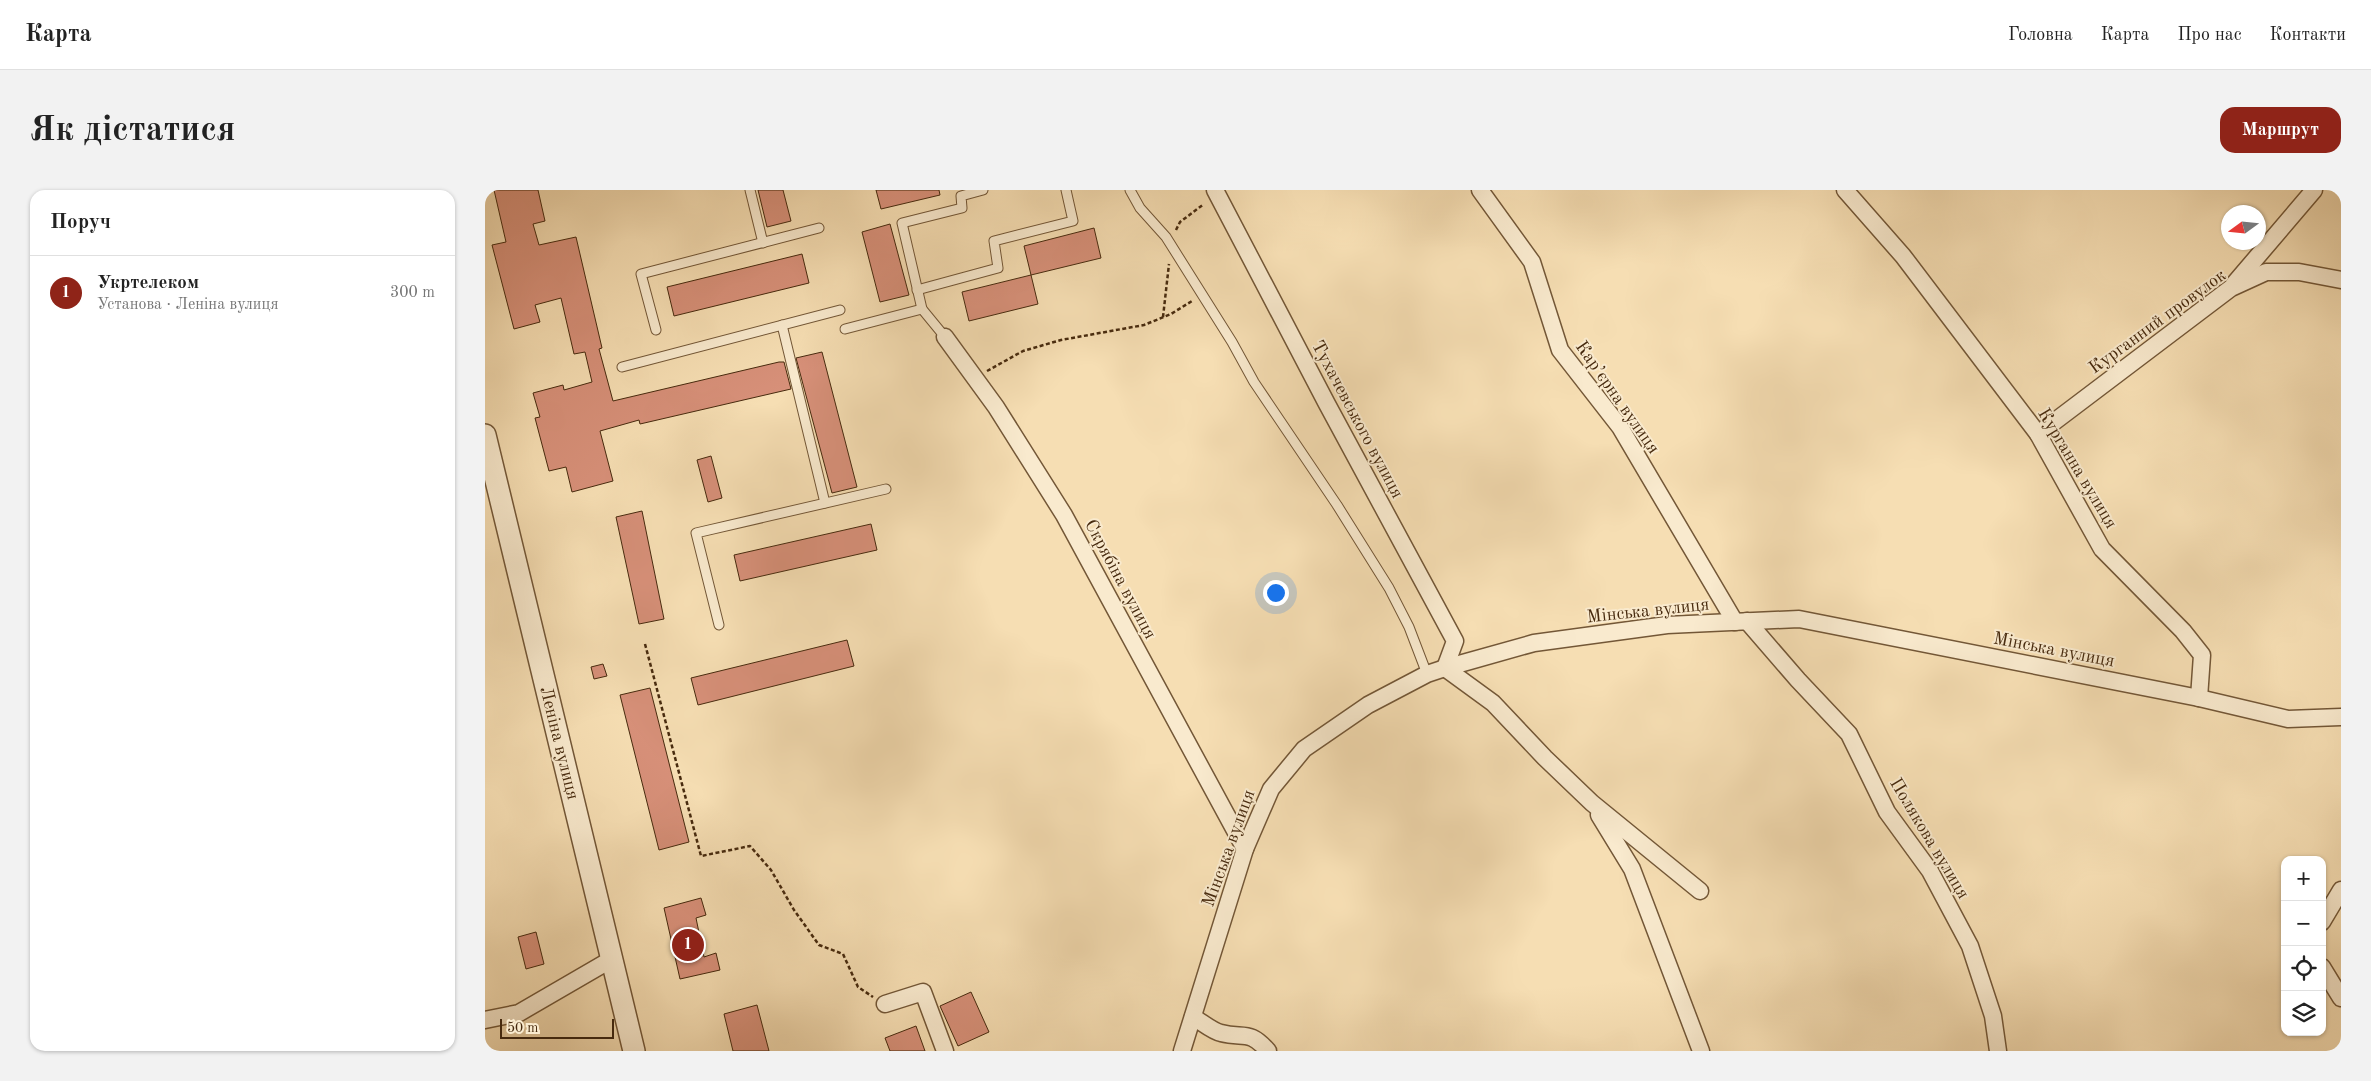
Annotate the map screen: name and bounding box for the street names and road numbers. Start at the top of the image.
street label: Курганний провулок [2086,266,2229,377]
street label: Тухачевського вулиця [1308,338,1406,501]
street label: Кар’єрна вулиця [1572,338,1663,457]
street label: Курганна вулиця [2034,405,2120,532]
street label: Скрябіна вулиця [1081,517,1159,642]
street label: Мінська вулиця [1586,596,1710,626]
street label: Мінська вулиця [1992,629,2116,671]
street label: Леніна вулиця [536,685,582,802]
street label: Полякова вулиця [1886,775,1972,902]
street label: Мінська вулиця [1199,787,1258,909]

